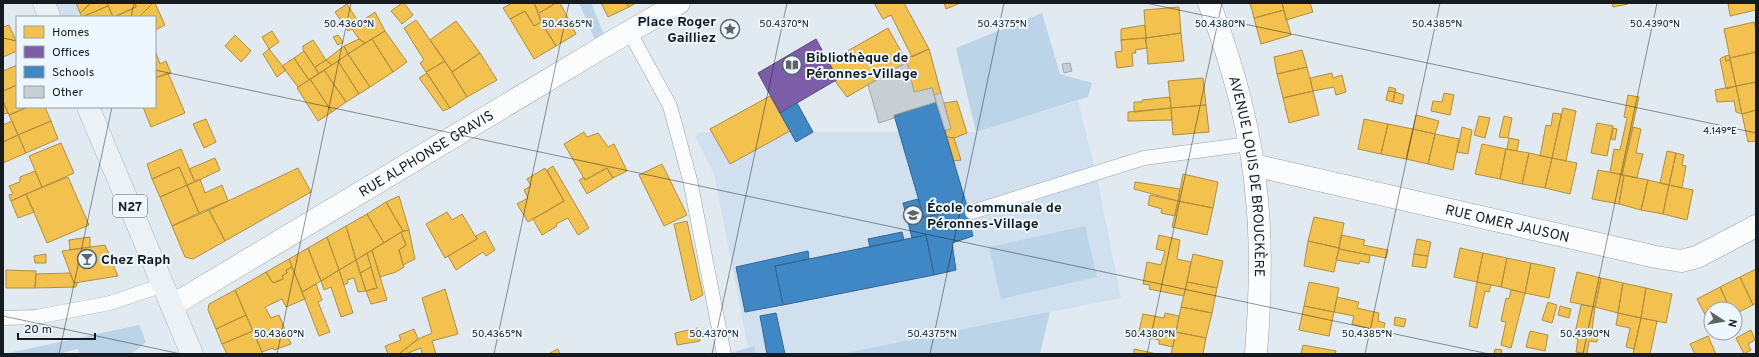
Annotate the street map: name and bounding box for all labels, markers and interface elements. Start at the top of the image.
place label: Place Roger Gailliez [637,14,716,47]
legend [16,16,156,108]
text: 50.4360°N [324,18,374,31]
text: 50.4365°N [542,18,592,31]
place icon: Place Roger Gailliez [719,18,741,40]
text: 50.4370°N [759,18,809,31]
text: 50.4375°N [977,18,1027,31]
text: 50.4380°N [1195,18,1245,31]
text: 50.4385°N [1412,18,1462,31]
text: 50.4390°N [1630,18,1680,31]
text: Homes [52,25,89,41]
text: Offices [52,45,90,61]
place label: Bibliothèque de Péronnes-Village [806,50,918,83]
library icon: Bibliothèque de Péronnes-Village [781,54,803,76]
text: Schools [52,65,94,81]
street label: AVENUE LOUIS DE BROUCKÈRE [1224,74,1268,277]
text: Other [52,85,84,101]
street label: RUE ALPHONSE GRAVIS [356,108,497,201]
text: 4.149°E [1703,125,1737,138]
road number: N27 [113,195,147,217]
place label: École communale de Péronnes-Village [927,199,1062,233]
street label: RUE OMER JAUSON [1443,202,1571,247]
school or university icon: École communale de Péronnes-Village [902,204,924,226]
bar icon: Chez Raph [76,248,98,270]
place label: Chez Raph [101,252,171,269]
north arrow [1703,301,1743,341]
scale bar [18,315,95,341]
text: N [1724,318,1739,328]
text: 20 m [24,322,52,338]
text: 50.4360°N [254,328,304,341]
text: 50.4365°N [472,328,522,341]
text: 50.4370°N [689,328,739,341]
text: 50.4375°N [907,328,957,341]
text: 50.4380°N [1125,328,1175,341]
text: 50.4385°N [1342,328,1392,341]
text: 50.4390°N [1560,328,1610,341]

